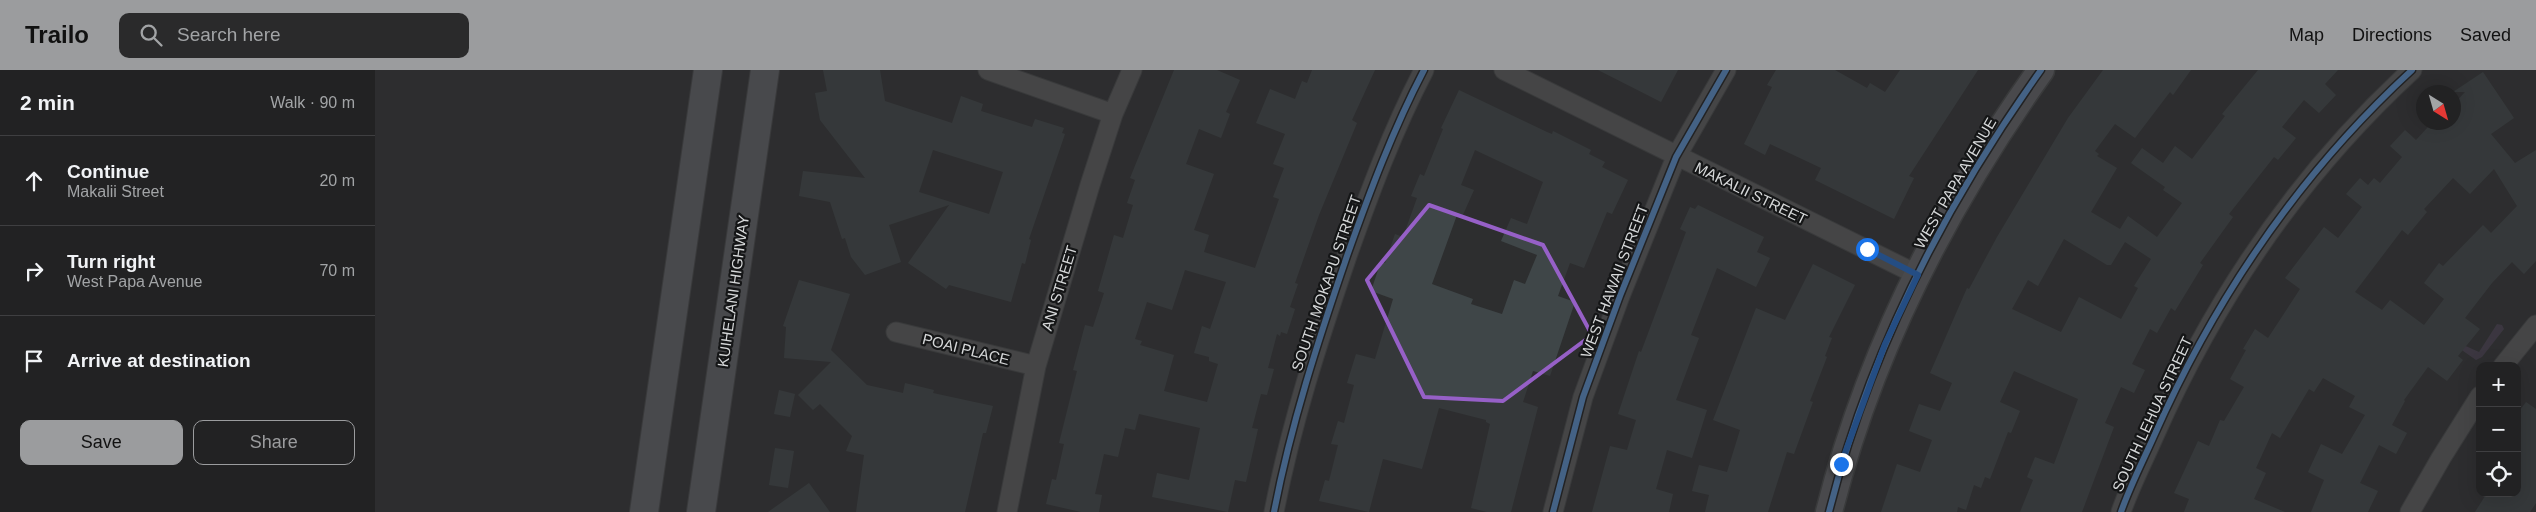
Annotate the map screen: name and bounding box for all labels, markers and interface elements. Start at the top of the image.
search box [119,13,469,58]
text: Trailo [25,21,89,48]
icon: search [137,21,165,49]
text: Search here [177,24,281,45]
text: Map [2289,25,2324,45]
text: Directions [2352,25,2432,45]
text: Saved [2460,25,2511,45]
north arrow [2416,85,2461,130]
text: 2 min [20,91,75,114]
text: Walk · 90 m [270,94,355,111]
street label: WEST PAPA AVENUE [1911,115,1999,251]
street label: MAKALII STREET [1692,159,1810,227]
text: Continue [67,161,149,182]
icon: ahead [20,167,48,195]
text: 20 m [319,172,355,189]
text: Makalii Street [67,183,164,200]
street label: SOUTH MOKAPU STREET [1288,193,1364,373]
street label: WEST HAWAII STREET [1577,202,1651,360]
street label: KUIHELANI HIGHWAY [714,214,752,368]
route start [1856,238,1879,261]
street label: ANI STREET [1038,243,1080,333]
text: Turn right [67,251,155,272]
icon: right [20,257,48,285]
text: 70 m [319,262,355,279]
text: West Papa Avenue [67,273,203,290]
street label: POAI PLACE [921,330,1011,368]
street label: SOUTH LEHUA STREET [2109,334,2195,494]
icon: arrive [20,347,48,375]
text: Arrive at destination [67,350,251,371]
map controls [2476,362,2521,497]
button: + [2476,362,2521,407]
button: − [2476,407,2521,452]
button: Save [20,420,183,465]
button: Share [193,420,355,465]
button: locate [2476,452,2521,497]
route end [1830,453,1853,476]

